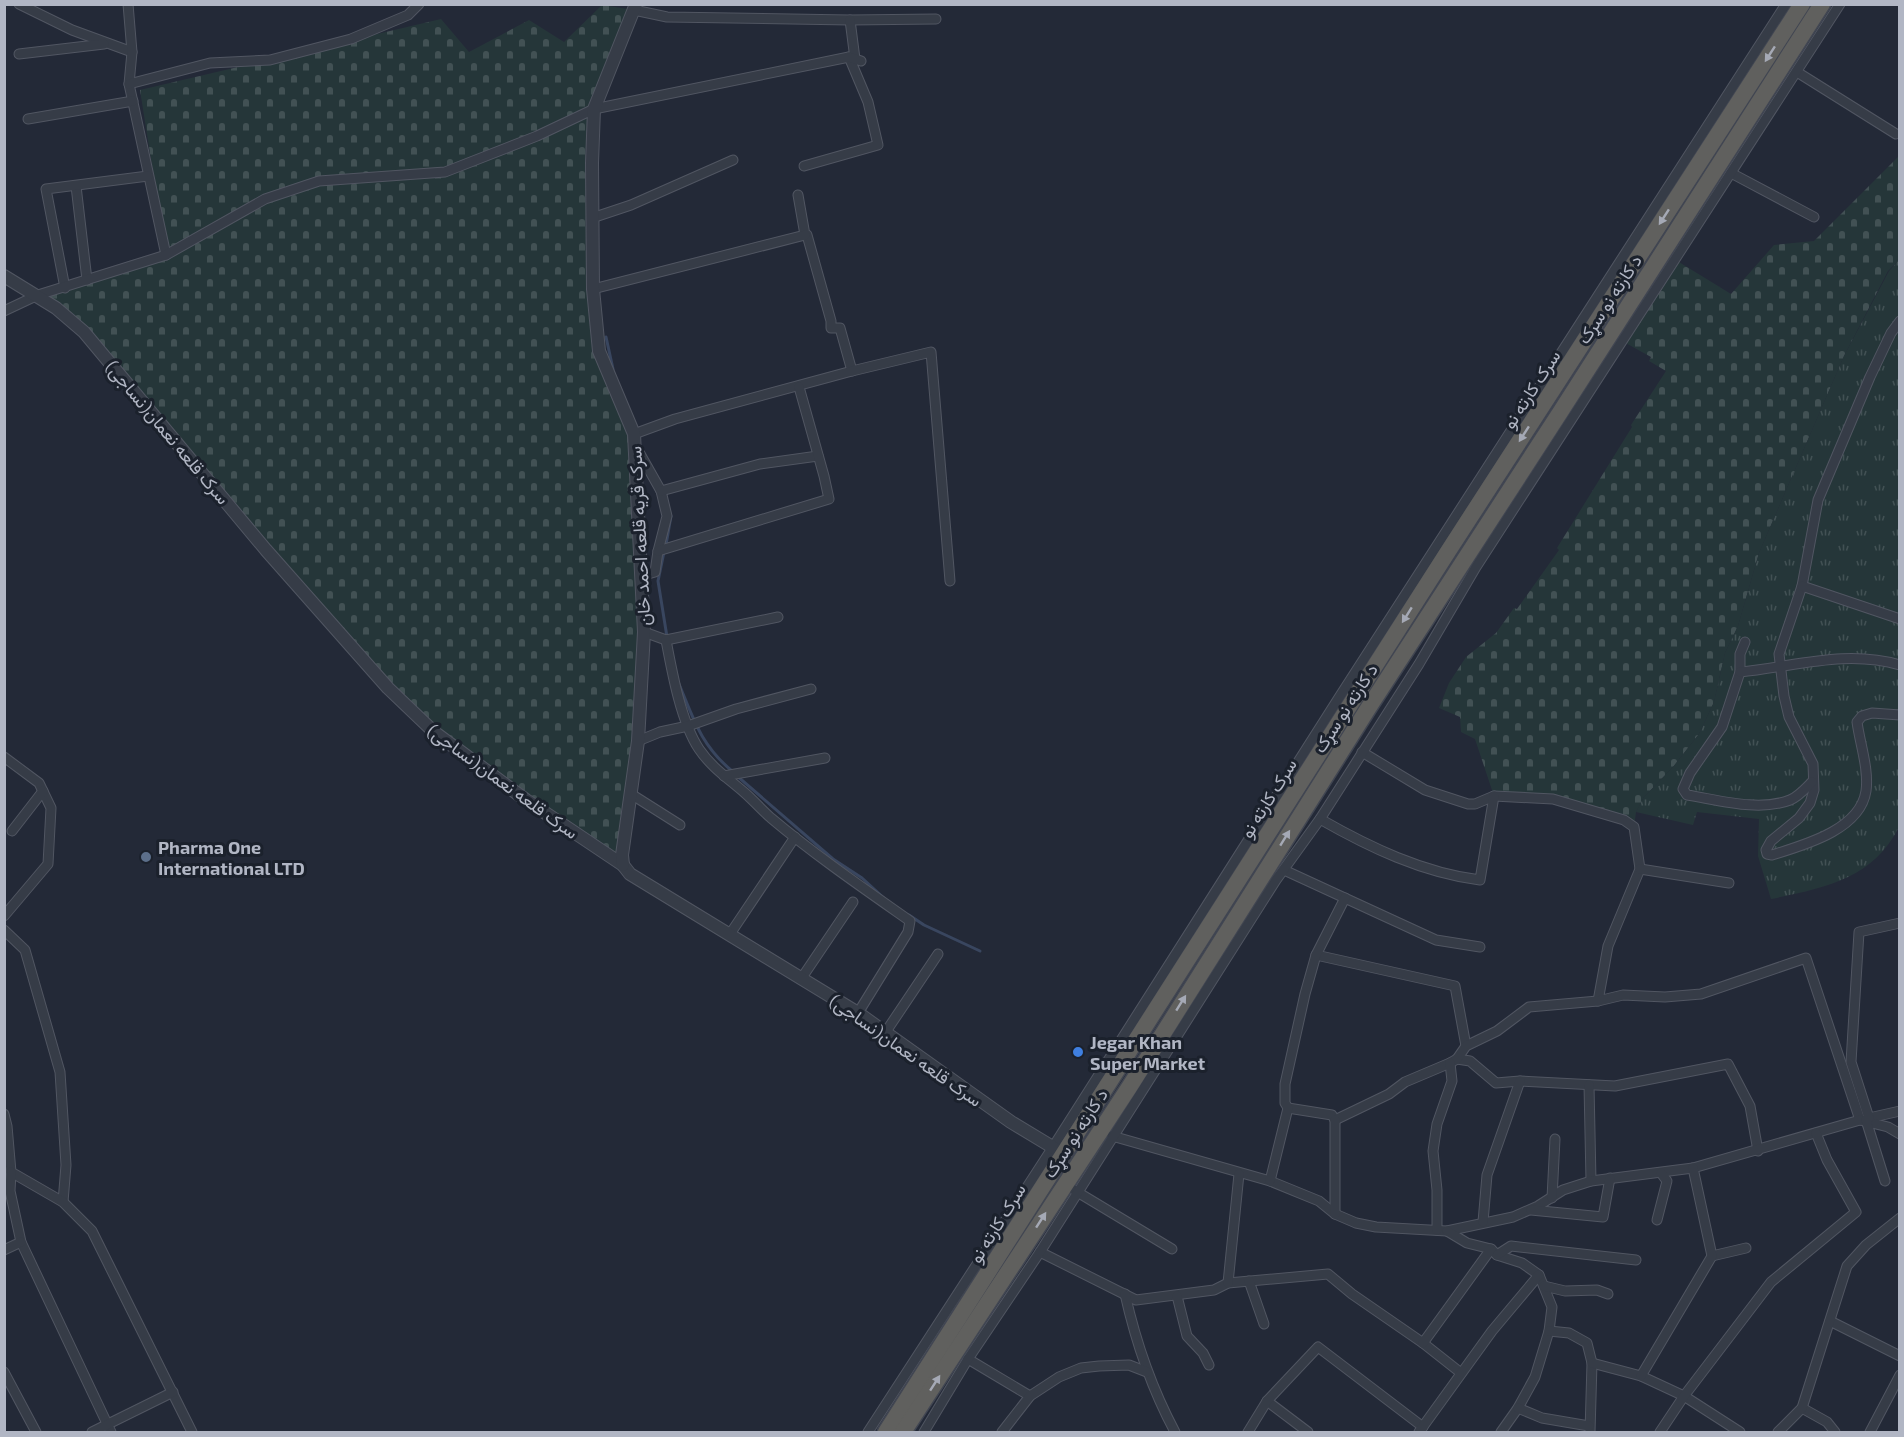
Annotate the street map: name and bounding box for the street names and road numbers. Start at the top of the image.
street label: د کارته نو سړک [1572,250,1648,349]
street label: سرک کارته نو [1497,346,1565,433]
street label: سرک قلعه نعمان(نساجی) [101,356,235,509]
street label: سرک قریه قلعه احمد خان [623,445,656,626]
street label: د کارته نو سړک [1308,659,1384,758]
street label: سرک قلعه نعمان(نساجی) [423,719,583,844]
street label: سرک کارته نو [1235,754,1302,842]
street label: سرک قلعه نعمان(نساجی) [825,989,987,1112]
street label: د کارته نو سړک [1038,1084,1114,1183]
street label: سرک کارته نو [964,1179,1031,1267]

